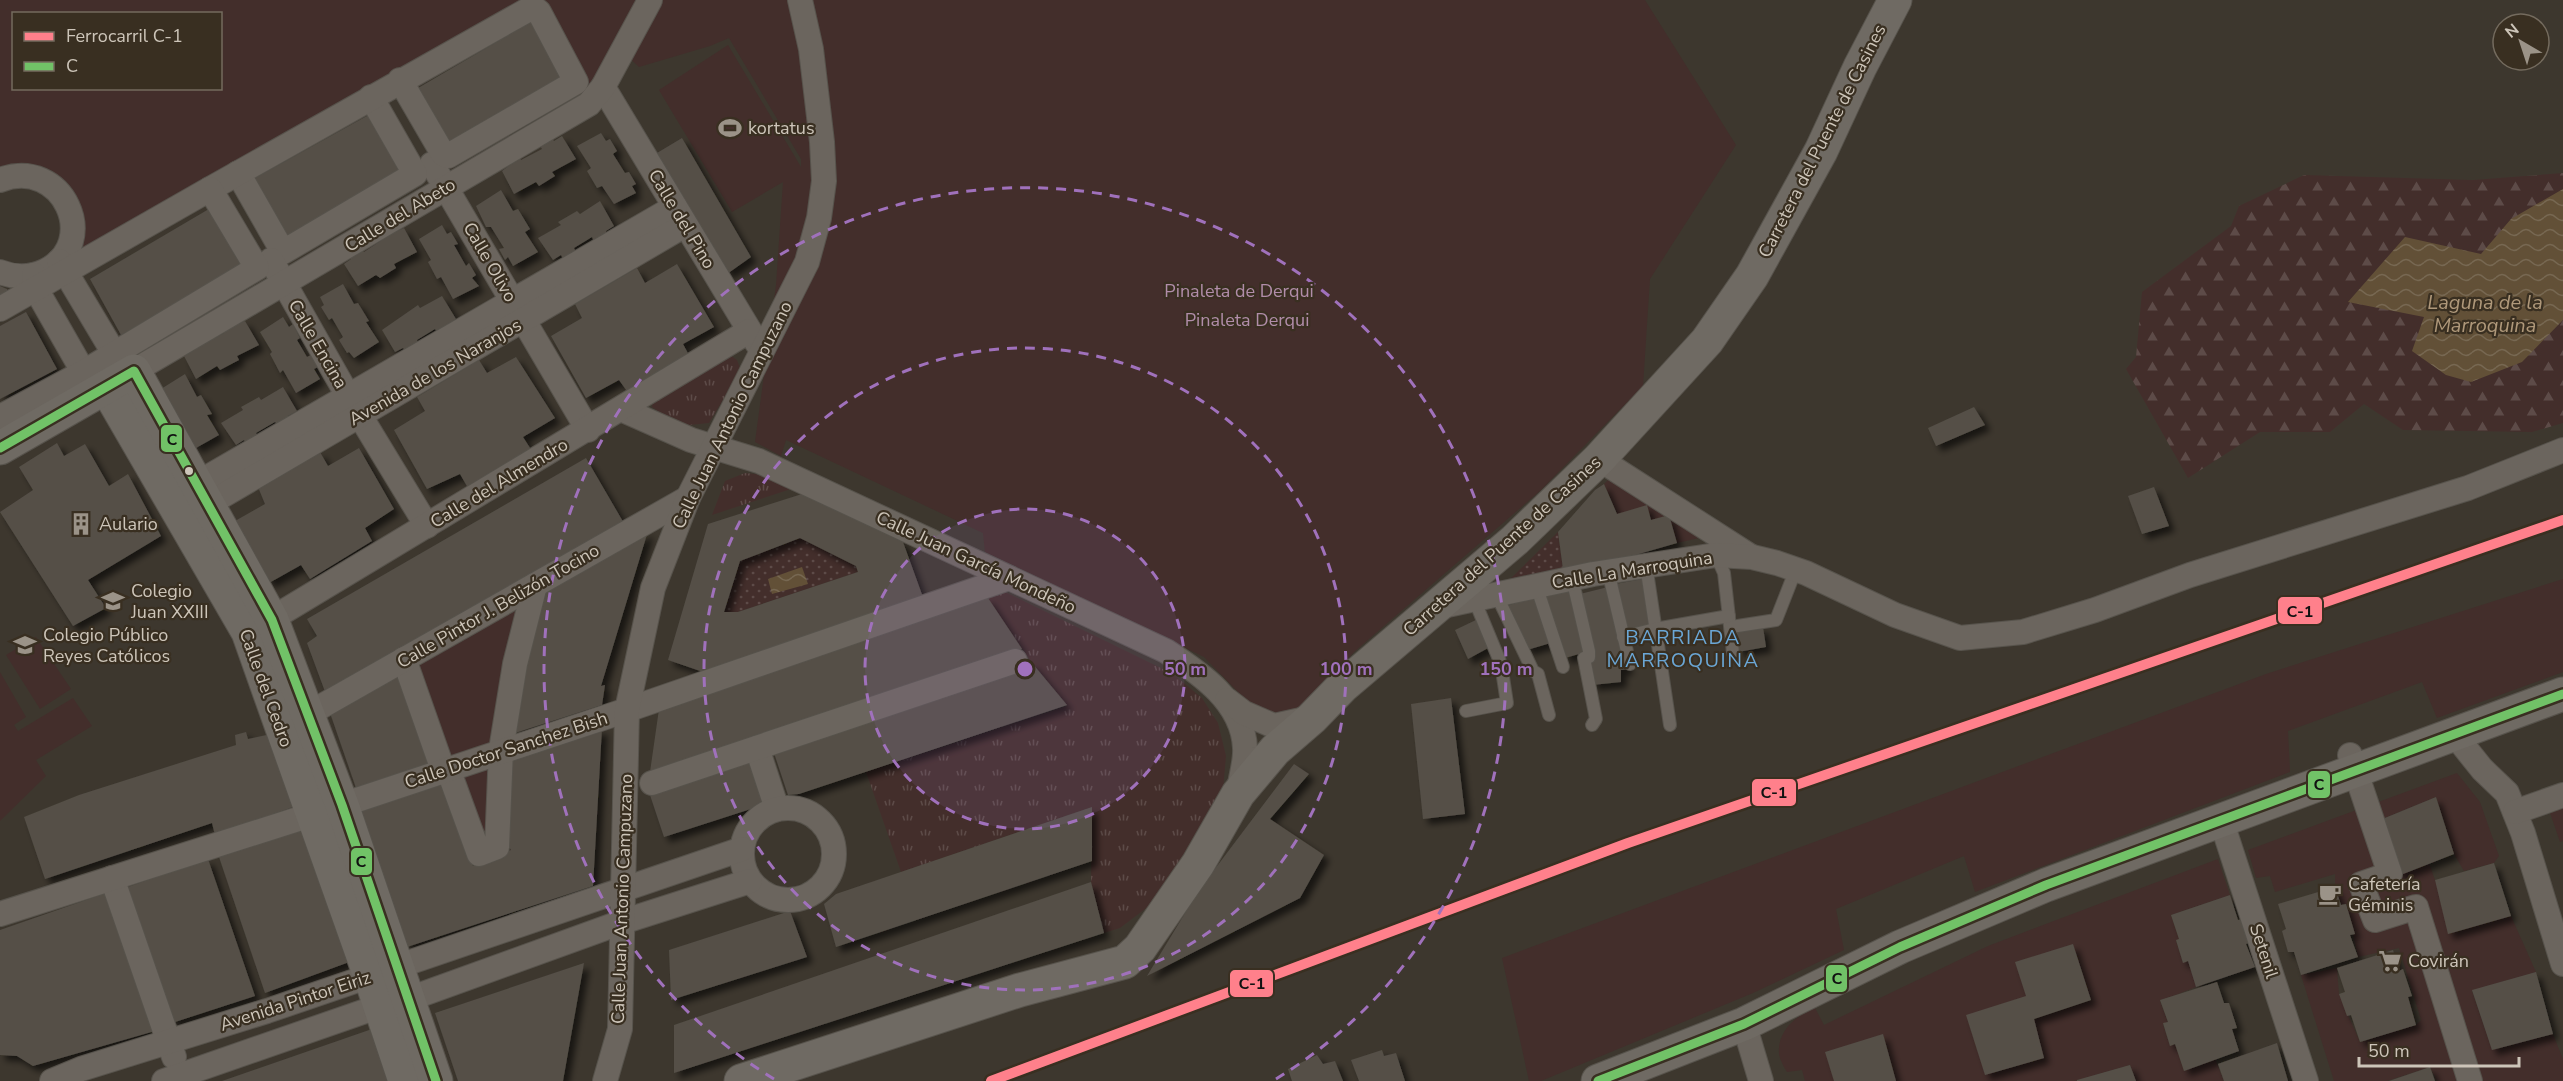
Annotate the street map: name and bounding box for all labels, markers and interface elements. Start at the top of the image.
legend [12,12,222,90]
north arrow [2491,12,2551,72]
text: N [2501,19,2524,43]
street label: Carretera del Puente de Casines [1753,20,1891,262]
text: Ferrocarril C-1 [66,24,183,48]
text: C [66,54,78,78]
sports icon: kortatus [717,115,743,141]
place label: kortatus [748,116,815,140]
street label: Calle del Pino [643,165,721,273]
street label: Calle del Abeto [340,172,460,258]
street label: Calle Olivo [457,218,523,306]
park label: Pinaleta de Derqui [1164,279,1314,303]
water label: Laguna de la Marroquina [2427,289,2543,339]
street label: Calle Encina [283,295,353,393]
street label: Calle Juan Antonio Campuzano [666,297,798,533]
park label: Pinaleta Derqui [1185,308,1309,332]
street label: Avenida de los Naranjos [344,313,526,431]
line badge: C [160,424,183,453]
text: C [167,429,178,451]
street label: Calle del Almendro [426,432,572,534]
street label: Carretera del Puente de Casines [1398,450,1606,642]
unlabelled marker [183,465,195,477]
street label: Calle Juan García Mondeño [872,505,1080,619]
building icon: Aulario [68,511,94,537]
place label: Aulario [99,512,158,536]
street label: Calle Pintor J. Belizón Tocino [392,538,604,674]
street label: Calle La Marroquina [1550,545,1714,595]
place label: Colegio Juan XXIII [130,579,209,624]
school or university icon: Colegio Juan XXIII [100,588,126,614]
line badge: C-1 [2277,596,2323,625]
text: C-1 [2287,601,2313,623]
place label: Colegio Público Reyes Católicos [43,623,170,668]
district label: BARRIADA MARROQUINA [1606,624,1760,674]
street label: Calle del Cedro [234,626,298,750]
school or university icon: Colegio Público Reyes Católicos [12,632,38,658]
text: 50 m [1164,657,1206,681]
text: 100 m [1319,657,1373,681]
text: 150 m [1479,657,1533,681]
centre of rings [1015,659,1035,679]
street label: Calle Doctor Sanchez Bish [401,706,611,794]
line badge: C [2307,770,2331,799]
street label: Calle Juan Antonio Campuzano [606,773,638,1025]
text: C [2314,774,2325,796]
line badge: C-1 [1751,778,1797,807]
text: C-1 [1761,782,1787,804]
line badge: C [350,847,373,876]
text: C [356,851,367,873]
place label: Cafetería Géminis [2348,872,2421,917]
cafe icon: Cafetería Géminis [2317,881,2343,907]
street label: Setenil [2244,921,2284,982]
supermarket icon: Covirán [2377,948,2403,974]
place label: Covirán [2408,949,2469,973]
line badge: C [1825,964,1848,993]
street label: Avenida Pintor Eiriz [217,965,373,1037]
text: C [1832,968,1843,990]
line badge: C-1 [1229,969,1274,998]
text: C-1 [1239,973,1265,995]
scale bar [2359,1030,2520,1068]
text: 50 m [2368,1039,2410,1063]

